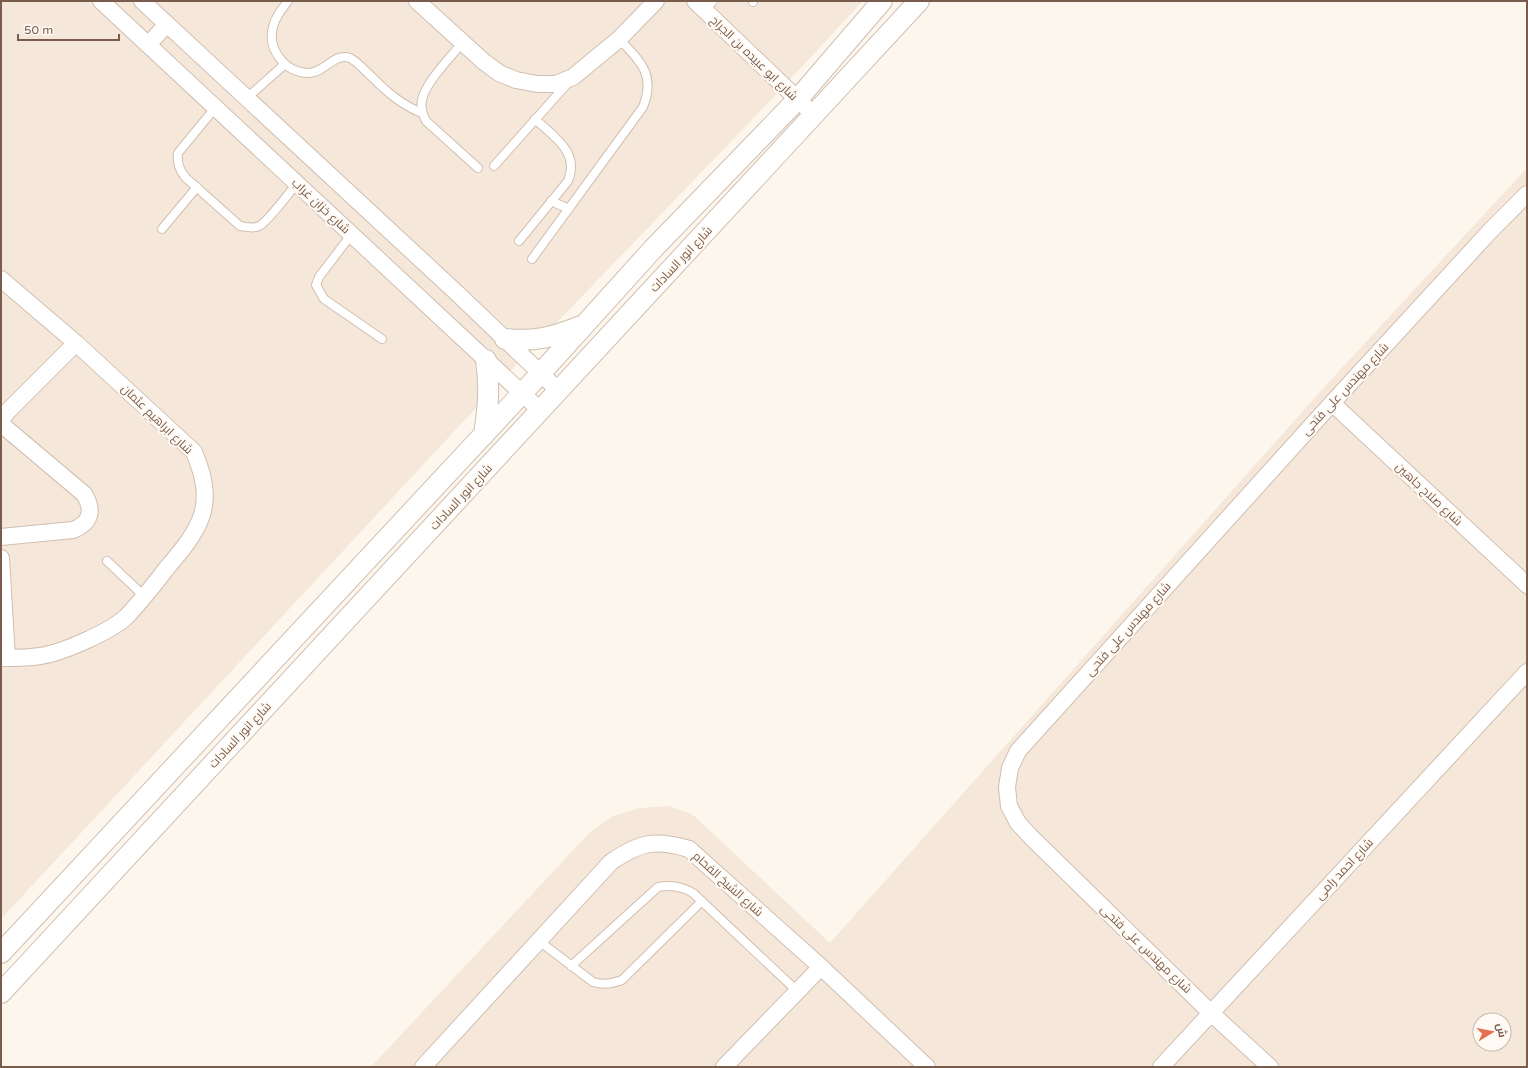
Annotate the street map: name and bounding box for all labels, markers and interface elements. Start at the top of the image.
street label: شارع ابو عبيده بن الجراح [707,13,801,104]
scale bar [18,16,119,42]
text: 50 m [24,23,53,37]
street label: شارع خزان غراب [288,176,353,237]
street label: شارع انور السادات [647,223,716,296]
street label: شارع مهندس على فتحى [1299,340,1392,439]
street label: شارع ابراهيم عثمان [118,381,196,457]
street label: شارع صلاح جاهين [1392,460,1465,529]
street label: شارع انور السادات [427,461,496,534]
street label: شارع مهندس على فتحى [1082,579,1175,679]
street label: شارع انور السادات [206,699,275,772]
street label: شارع احمد رامى [1312,835,1377,903]
street label: شارع الشيخ الفحام [689,849,766,920]
street label: شارع مهندس على فتحى [1097,902,1194,997]
north arrow [1472,1012,1512,1052]
text: ش [1494,1022,1509,1038]

